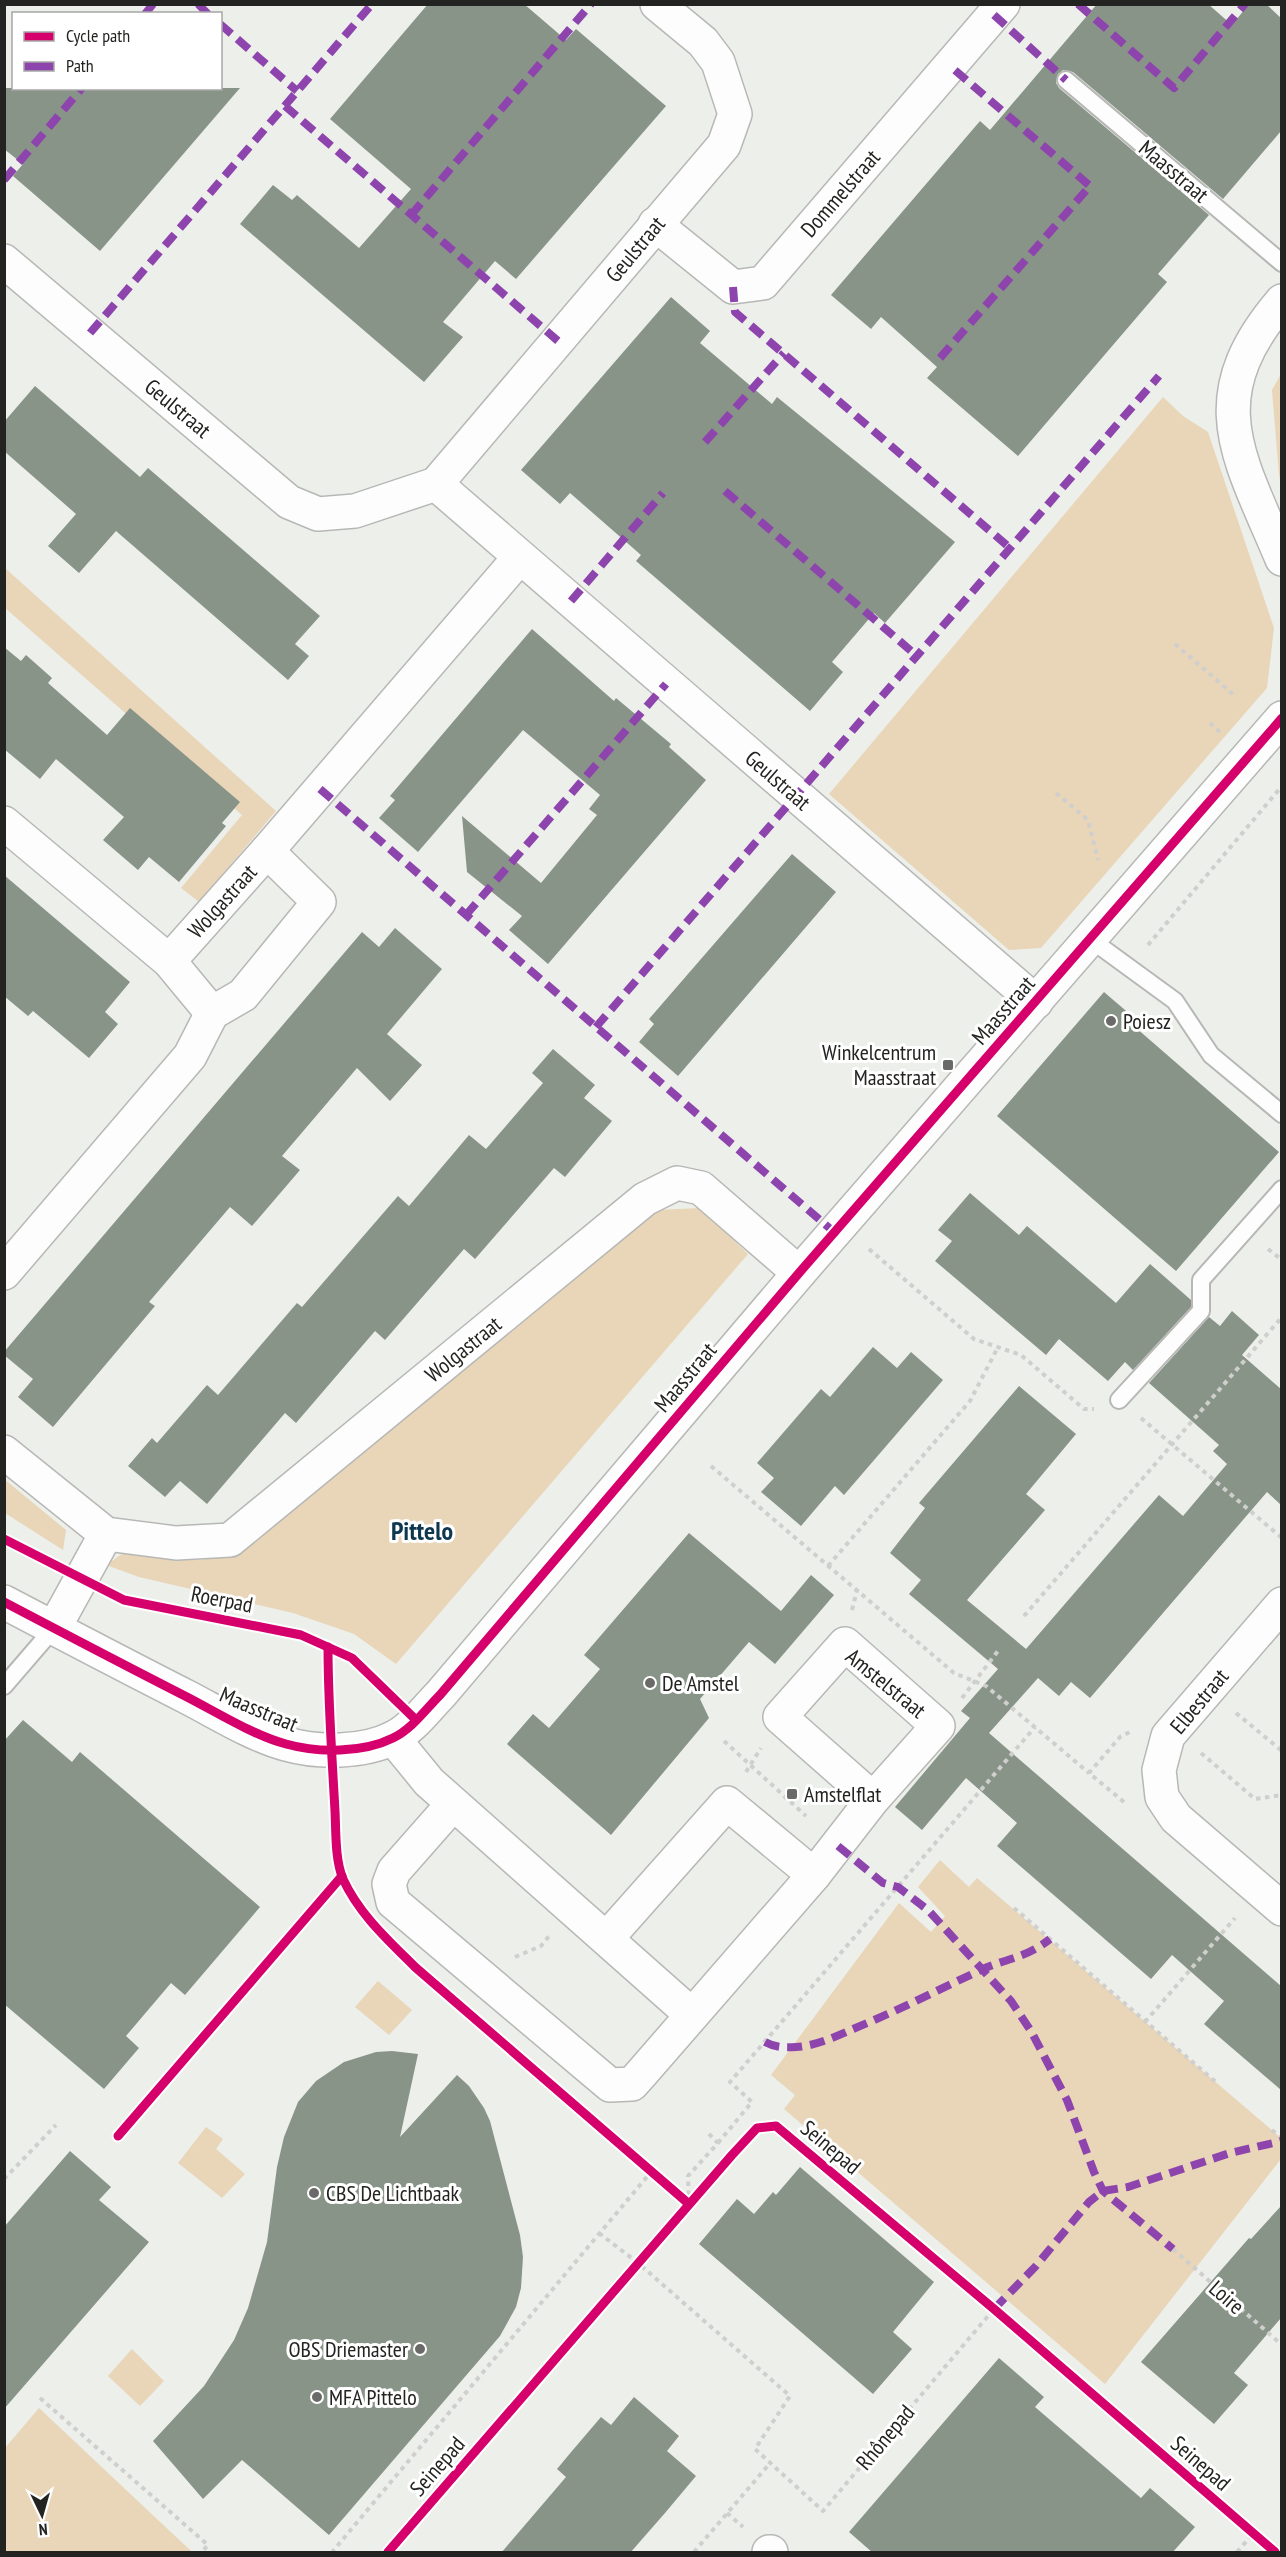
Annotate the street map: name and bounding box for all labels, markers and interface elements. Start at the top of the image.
legend [12,12,222,90]
text: Cycle path [66,24,130,47]
text: Path [66,54,94,77]
street label: Maasstraat [1134,134,1214,208]
street label: Dommelstraat [794,143,886,243]
street label: Geulstraat [599,210,671,288]
street label: Geulstraat [139,372,217,444]
street label: Geulstraat [739,744,817,816]
street label: Wolgastraat [181,858,263,944]
street label: Maasstraat [965,970,1041,1050]
place label: Poiesz [1123,1007,1171,1035]
marker: Poiesz [1104,1014,1118,1028]
place label: Winkelcentrum Maasstraat [822,1038,936,1091]
marker: Winkelcentrum Maasstraat [941,1058,955,1072]
street label: Wolgastraat [419,1310,507,1388]
street label: Maasstraat [648,1337,722,1417]
district label: Pittelo [391,1514,453,1547]
street label: Roerpad [189,1579,255,1619]
street label: Amstelstraat [840,1642,932,1724]
street label: Elbestraat [1164,1663,1234,1739]
place label: De Amstel [662,1669,740,1697]
marker: De Amstel [643,1676,657,1690]
street label: Maasstraat [216,1680,302,1738]
place label: Amstelflat [804,1780,881,1808]
marker: Amstelflat [785,1787,799,1801]
street label: Seinepad [795,2114,867,2180]
place label: CBS De Lichtbaak [326,2179,459,2207]
marker: CBS De Lichtbaak [307,2186,321,2200]
street label: Loire [1204,2274,1250,2320]
place label: OBS Driemaster [288,2335,408,2363]
marker: OBS Driemaster [413,2342,427,2356]
place label: MFA Pittelo [329,2383,417,2411]
marker: MFA Pittelo [310,2390,324,2404]
street label: Rhônepad [850,2399,920,2475]
street label: Seinepad [1165,2429,1237,2497]
street label: Seinepad [403,2430,471,2502]
north arrow [12,2485,72,2545]
text: N [38,2520,48,2540]

